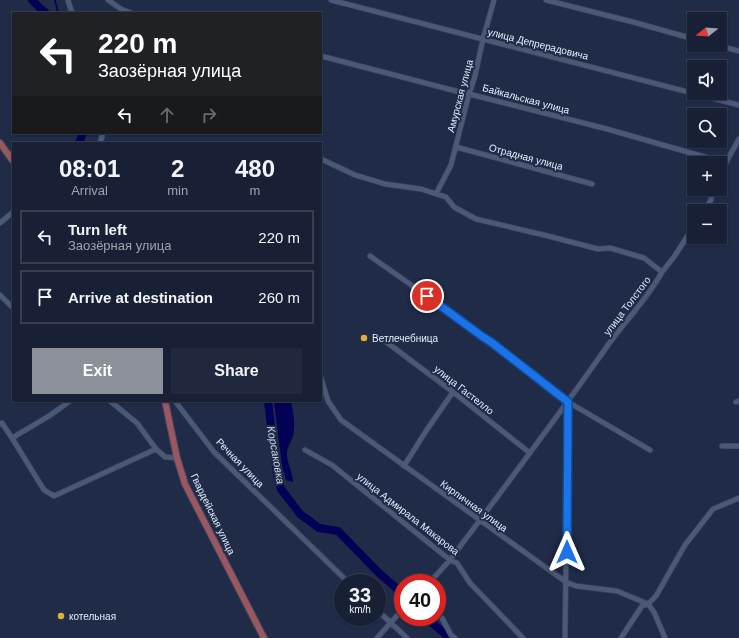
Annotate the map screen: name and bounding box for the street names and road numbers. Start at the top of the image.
street label: улица Депрерадовича [487,26,590,62]
street label: Амурская улица [445,58,475,134]
street label: Байкальская улица [481,82,571,116]
street label: Отрадная улица [488,142,565,172]
street label: улица Толстого [601,274,653,338]
street label: улица Гастелло [432,363,496,417]
street label: Речная улица [214,436,266,490]
street label: улица Адмирала Макарова [355,471,462,558]
street label: Гвардейская улица [189,472,238,557]
street label: Кирпичная улица [438,478,510,534]

